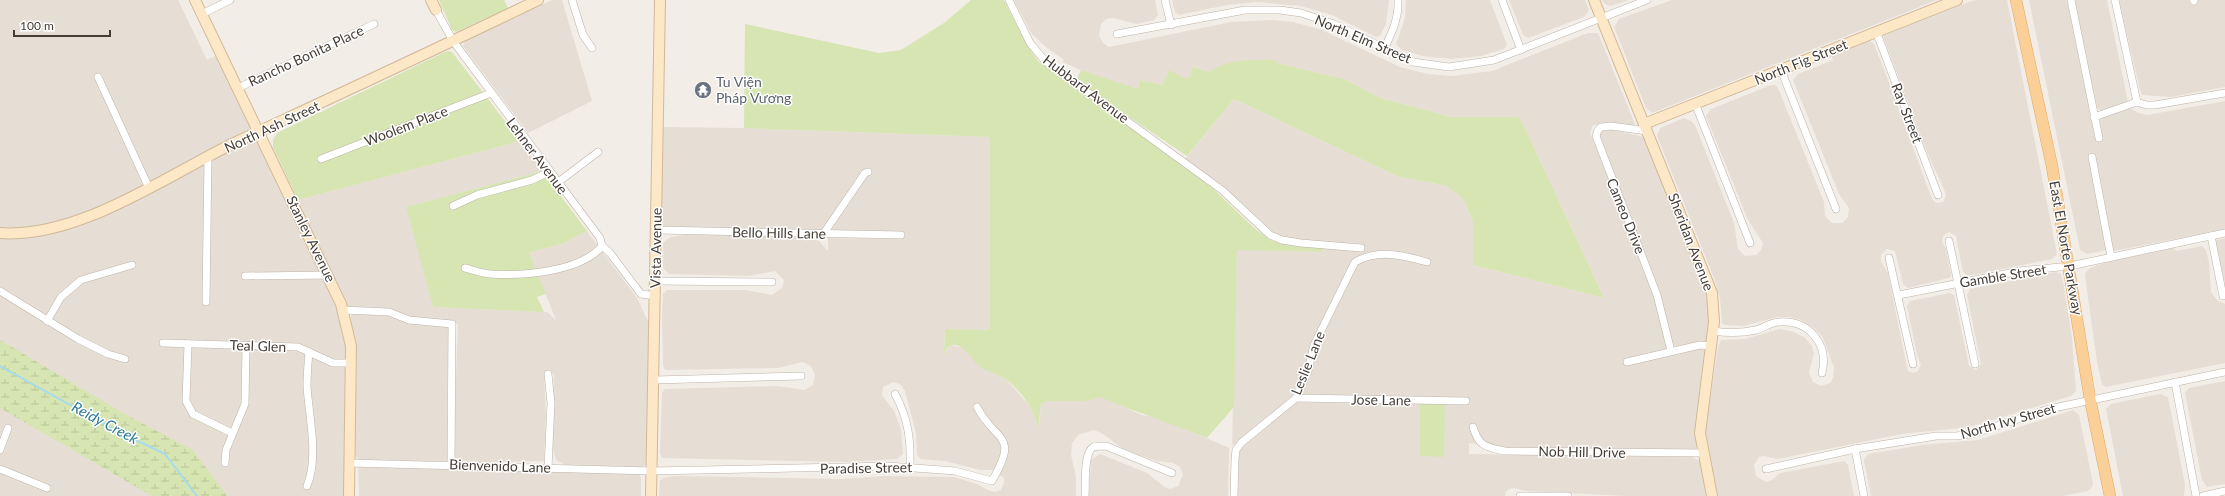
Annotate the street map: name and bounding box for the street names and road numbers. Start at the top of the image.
street label: North Elm Street [1312,11,1414,67]
street label: Rancho Bonita Place [245,21,366,90]
street label: North Fig Street [1752,35,1850,88]
street label: Hubbard Avenue [1040,51,1133,126]
street label: Ray Street [1888,80,1927,145]
street label: North Ash Street [221,97,322,156]
street label: Woolem Place [362,102,450,149]
street label: Lehner Avenue [503,114,572,197]
street label: Cameo Drive [1604,175,1649,256]
street label: East El Norte Parkway [2046,179,2087,317]
street label: Sheridan Avenue [1665,191,1718,293]
street label: Stanley Avenue [283,193,340,285]
street label: Vista Avenue [646,208,665,288]
street label: Bello Hills Lane [732,223,826,242]
street label: Gamble Street [1958,260,2048,291]
street label: Leslie Lane [1287,329,1328,397]
street label: Teal Glen [229,336,287,355]
street label: Jose Lane [1351,390,1411,409]
street label: North Ivy Street [1958,399,2057,442]
street label: Nob Hill Drive [1538,442,1626,461]
street label: Bienvenido Lane [449,455,551,476]
street label: Paradise Street [820,458,912,477]

